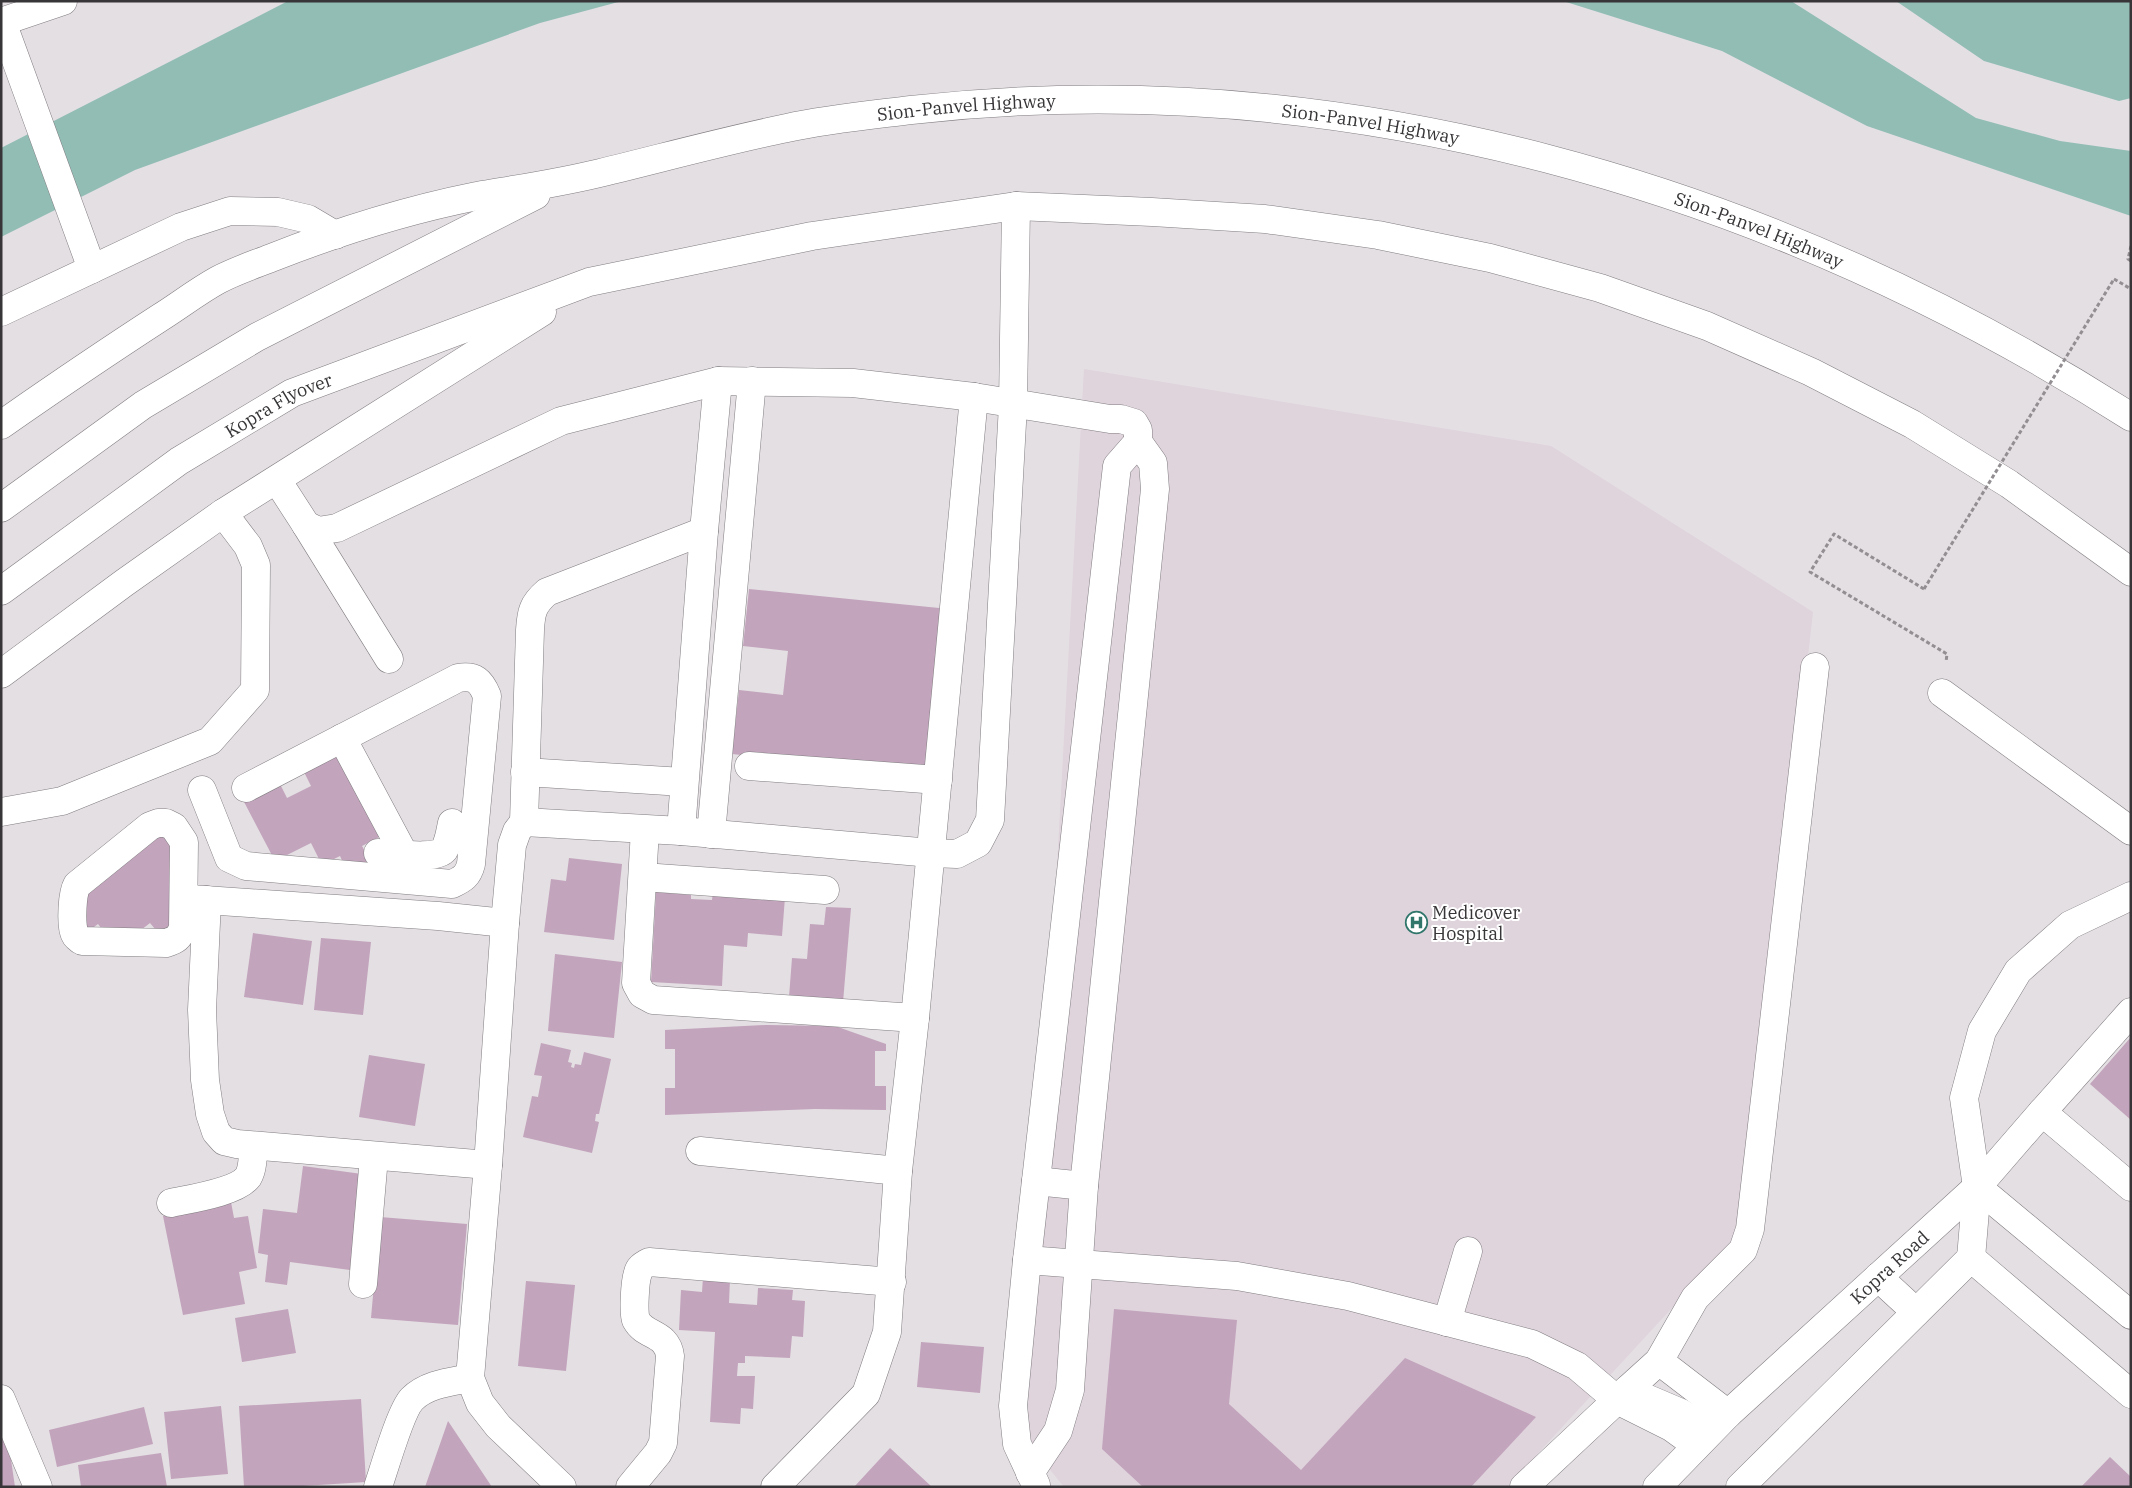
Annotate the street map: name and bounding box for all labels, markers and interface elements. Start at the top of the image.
street label: Sion-Panvel Highway [876,89,1056,125]
street label: Sion-Panvel Highway [1281,98,1462,149]
street label: Sion-Panvel Highway [1672,186,1848,273]
street label: Kopra Flyover [220,368,335,442]
place label: Medicover Hospital [1432,901,1520,945]
hospital icon: Medicover Hospital [1404,910,1428,934]
street label: Kopra Road [1845,1225,1933,1309]

